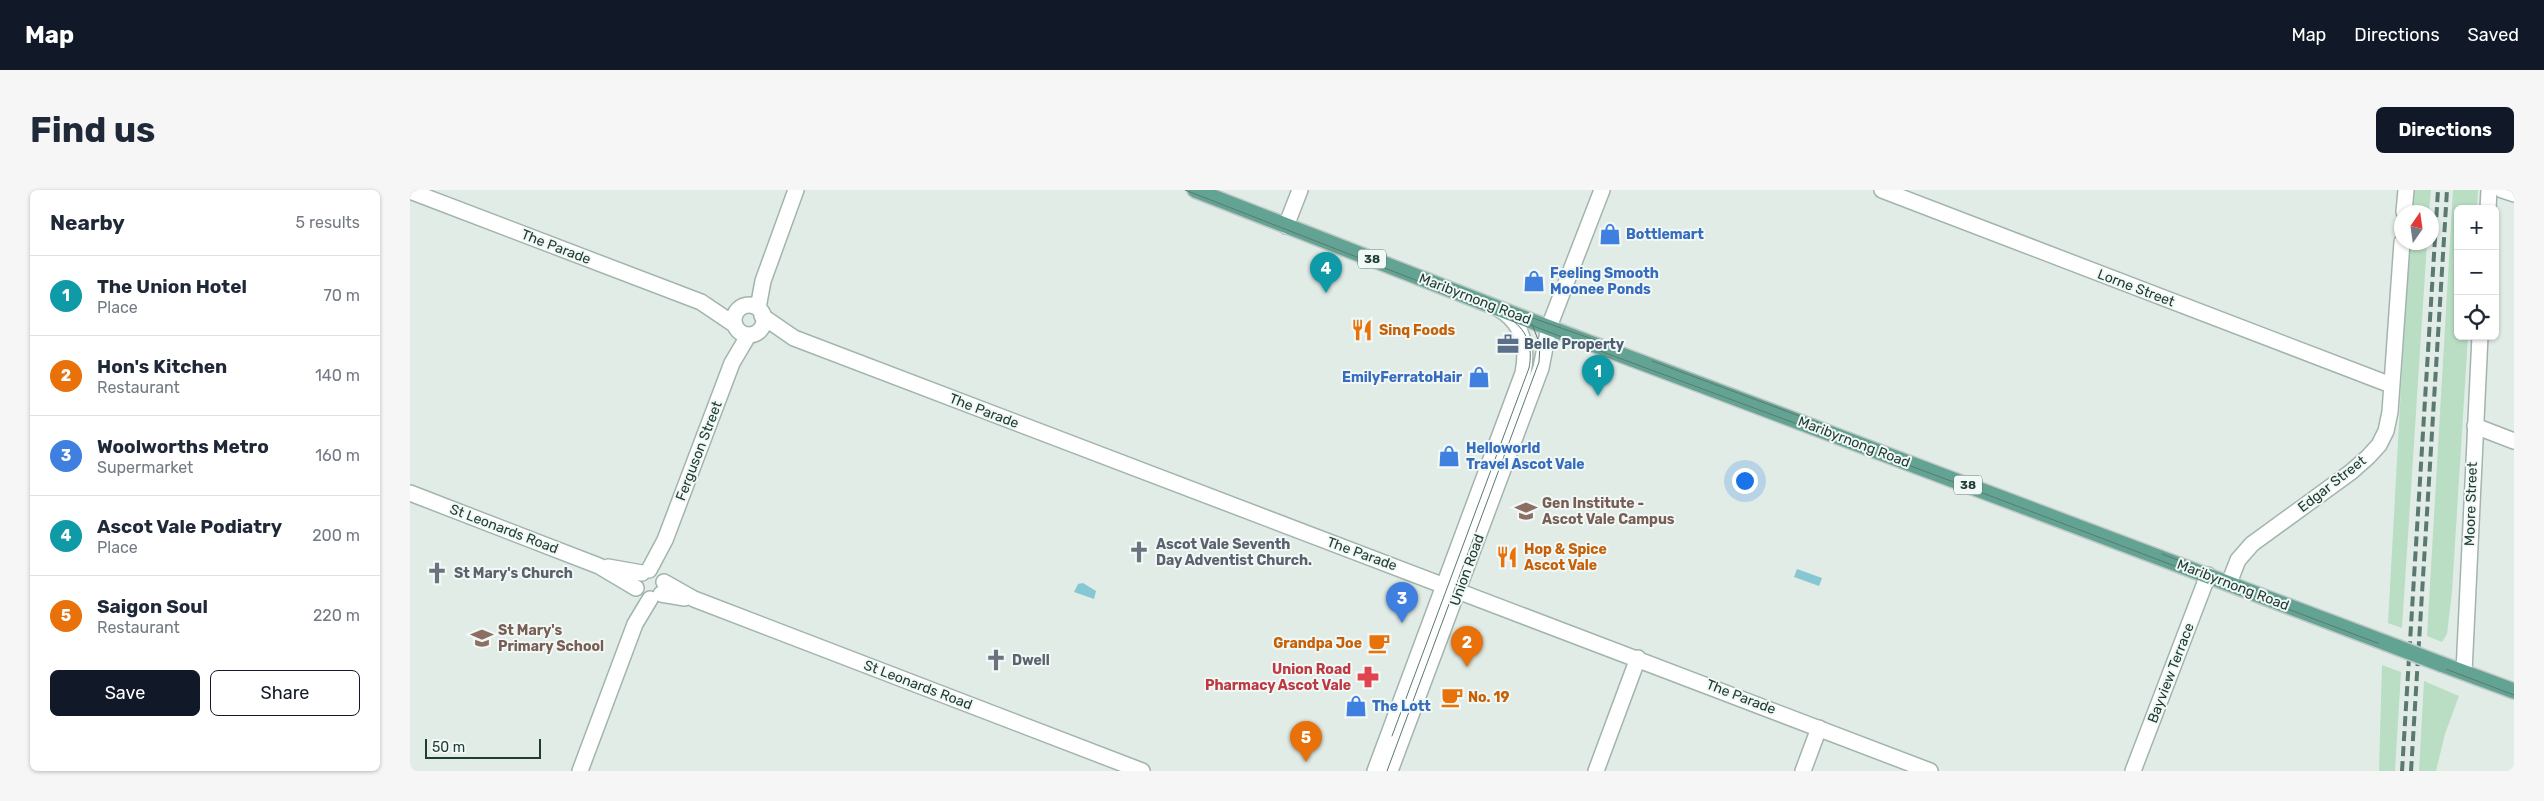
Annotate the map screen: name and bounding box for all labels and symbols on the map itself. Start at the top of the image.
north arrow [2394,205,2439,250]
shop icon: Bottlemart [1597,221,1623,247]
street label: The Parade [519,226,593,268]
place label: Bottlemart [1626,226,1704,243]
road number: 38 [1358,250,1386,268]
pin: 4 [1310,252,1342,293]
place label: Feeling Smooth Moonee Ponds [1550,265,1659,298]
street label: Lorne Street [2095,265,2177,311]
shop icon: Feeling Smooth Moonee Ponds [1521,268,1547,294]
street label: Maribyrnong Road [1417,270,1533,328]
restaurant icon: Sinq Foods [1349,317,1375,343]
place label: Sinq Foods [1379,322,1456,339]
office icon: Belle Property [1495,331,1521,357]
place label: Belle Property [1524,336,1625,353]
pin: 1 [1582,355,1614,396]
shop icon: EmilyFerratoHair [1466,364,1492,390]
place label: EmilyFerratoHair [1342,369,1463,386]
street label: The Parade [947,390,1021,432]
street label: Ferguson Street [672,398,726,503]
street label: Maribyrnong Road [1796,413,1912,471]
place label: Helloworld Travel Ascot Vale [1466,440,1585,473]
shop icon: Helloworld Travel Ascot Vale [1436,443,1462,469]
street label: Edgar Street [2295,452,2370,516]
street label: Moore Street [2461,461,2481,546]
your location [1732,468,1758,494]
road number: 38 [1954,476,1982,494]
place label: Gen Institute - Ascot Vale Campus [1542,495,1675,528]
school or university icon: Gen Institute - Ascot Vale Campus [1513,498,1539,524]
street label: St Leonards Road [447,501,561,557]
street label: Union Road [1446,532,1488,608]
street label: The Parade [1325,533,1399,575]
place label: Ascot Vale Seventh Day Adventist Church. [1156,536,1312,569]
church icon: Ascot Vale Seventh Day Adventist Church. [1126,539,1152,565]
place label: Hop & Spice Ascot Vale [1524,541,1607,574]
restaurant icon: Hop & Spice Ascot Vale [1494,544,1520,570]
street label: Maribyrnong Road [2175,556,2291,614]
church icon: St Mary's Church [424,560,450,586]
place label: St Mary's Church [454,565,573,582]
pin: 3 [1386,582,1418,623]
street label: Bayview Terrace [2144,620,2198,725]
place label: St Mary's Primary School [498,622,604,655]
school or university icon: St Mary's Primary School [469,625,495,651]
pin: 2 [1451,626,1483,667]
cafe icon: Grandpa Joe [1366,630,1392,656]
place label: Grandpa Joe [1273,635,1362,652]
church icon: Dwell [983,647,1009,673]
place label: Dwell [1012,652,1050,669]
street label: St Leonards Road [861,657,975,713]
place label: Union Road Pharmacy Ascot Vale [1205,661,1351,694]
pharmacy icon: Union Road Pharmacy Ascot Vale [1355,664,1381,690]
street label: The Parade [1704,676,1778,718]
cafe icon: No. 19 [1439,684,1465,710]
place label: No. 19 [1468,689,1509,706]
shop icon: The Lott [1343,693,1369,719]
place label: The Lott [1372,698,1431,715]
pin: 5 [1290,721,1322,762]
scale bar [425,736,541,759]

